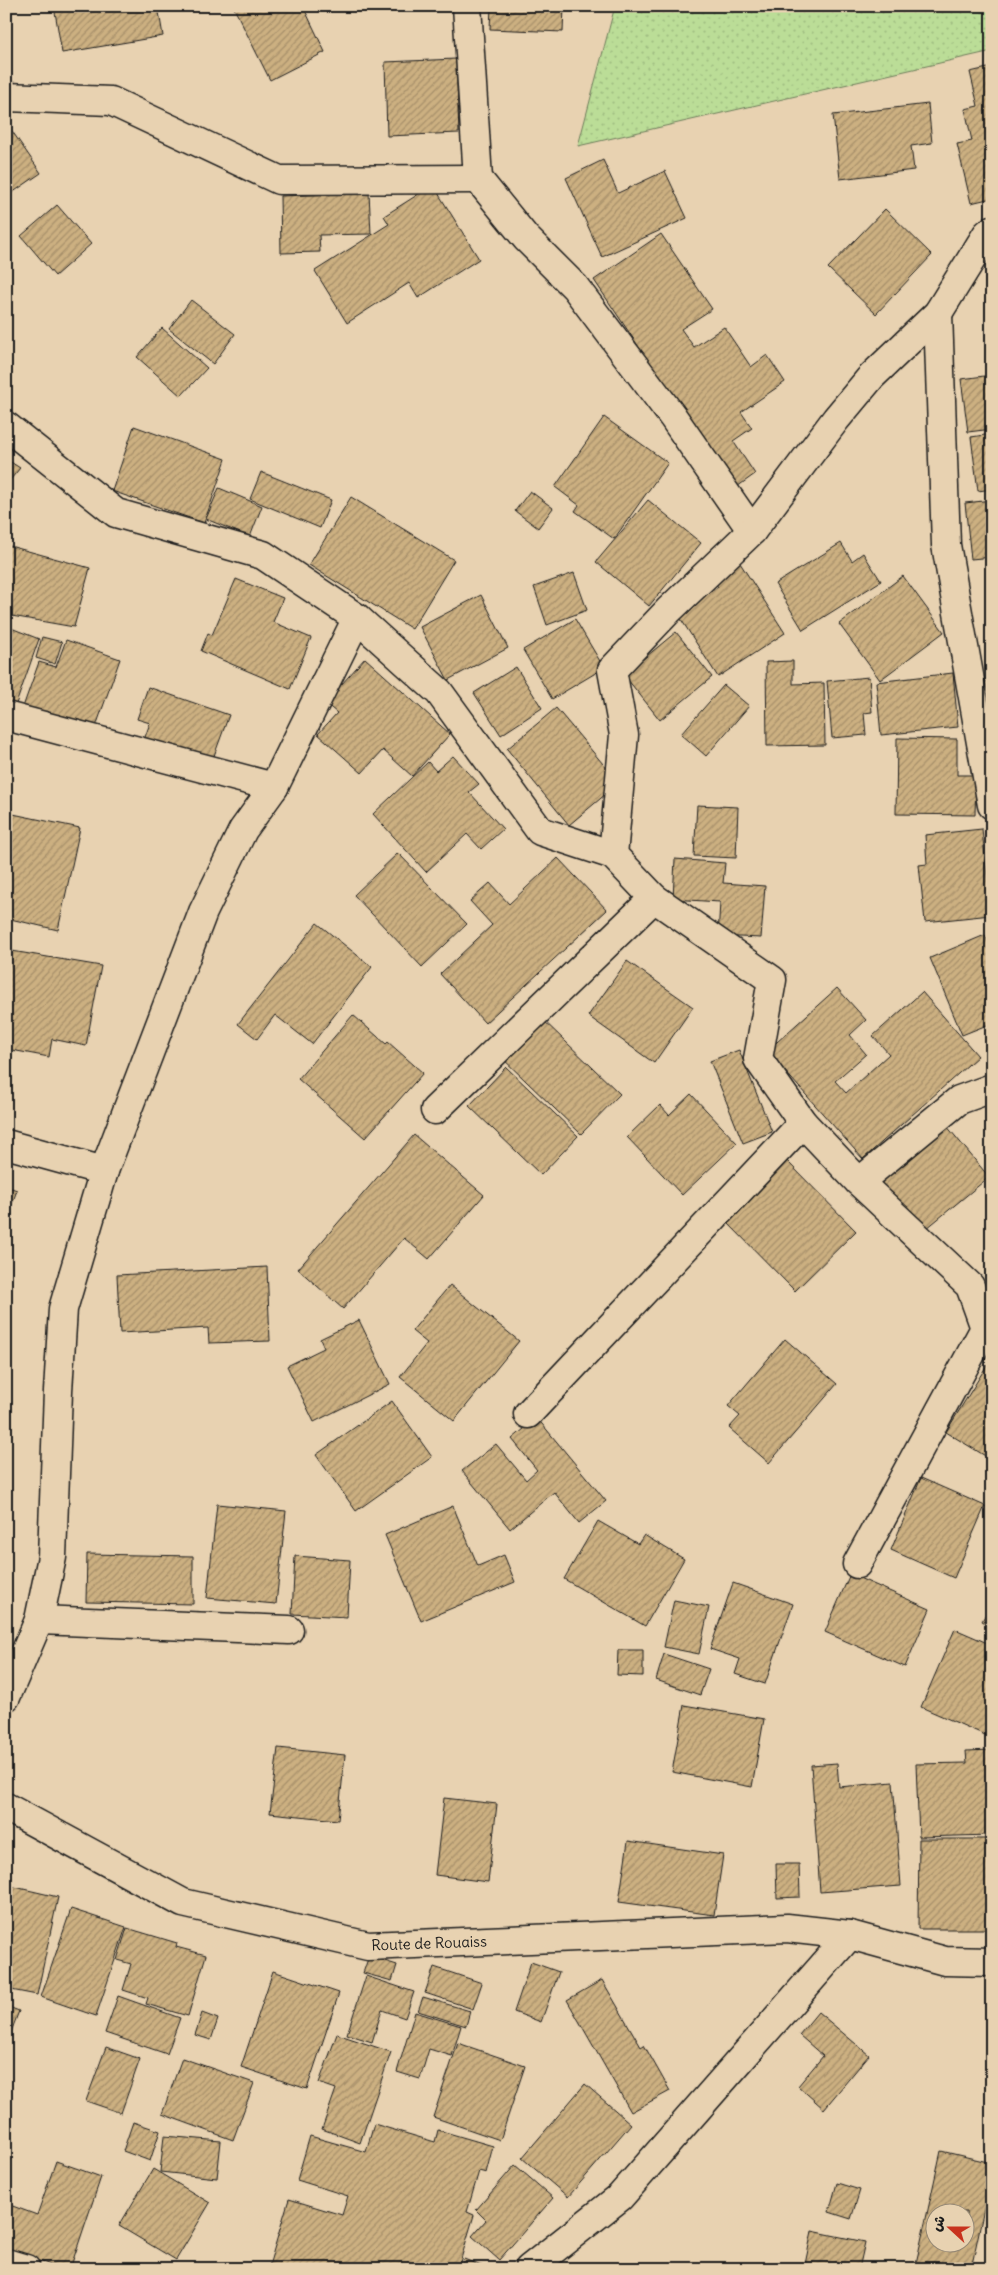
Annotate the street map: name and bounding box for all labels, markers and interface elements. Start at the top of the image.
street label: Route de Rouaiss [371,1931,487,1955]
north arrow [926,2202,976,2252]
text: ش [927,2213,949,2234]

